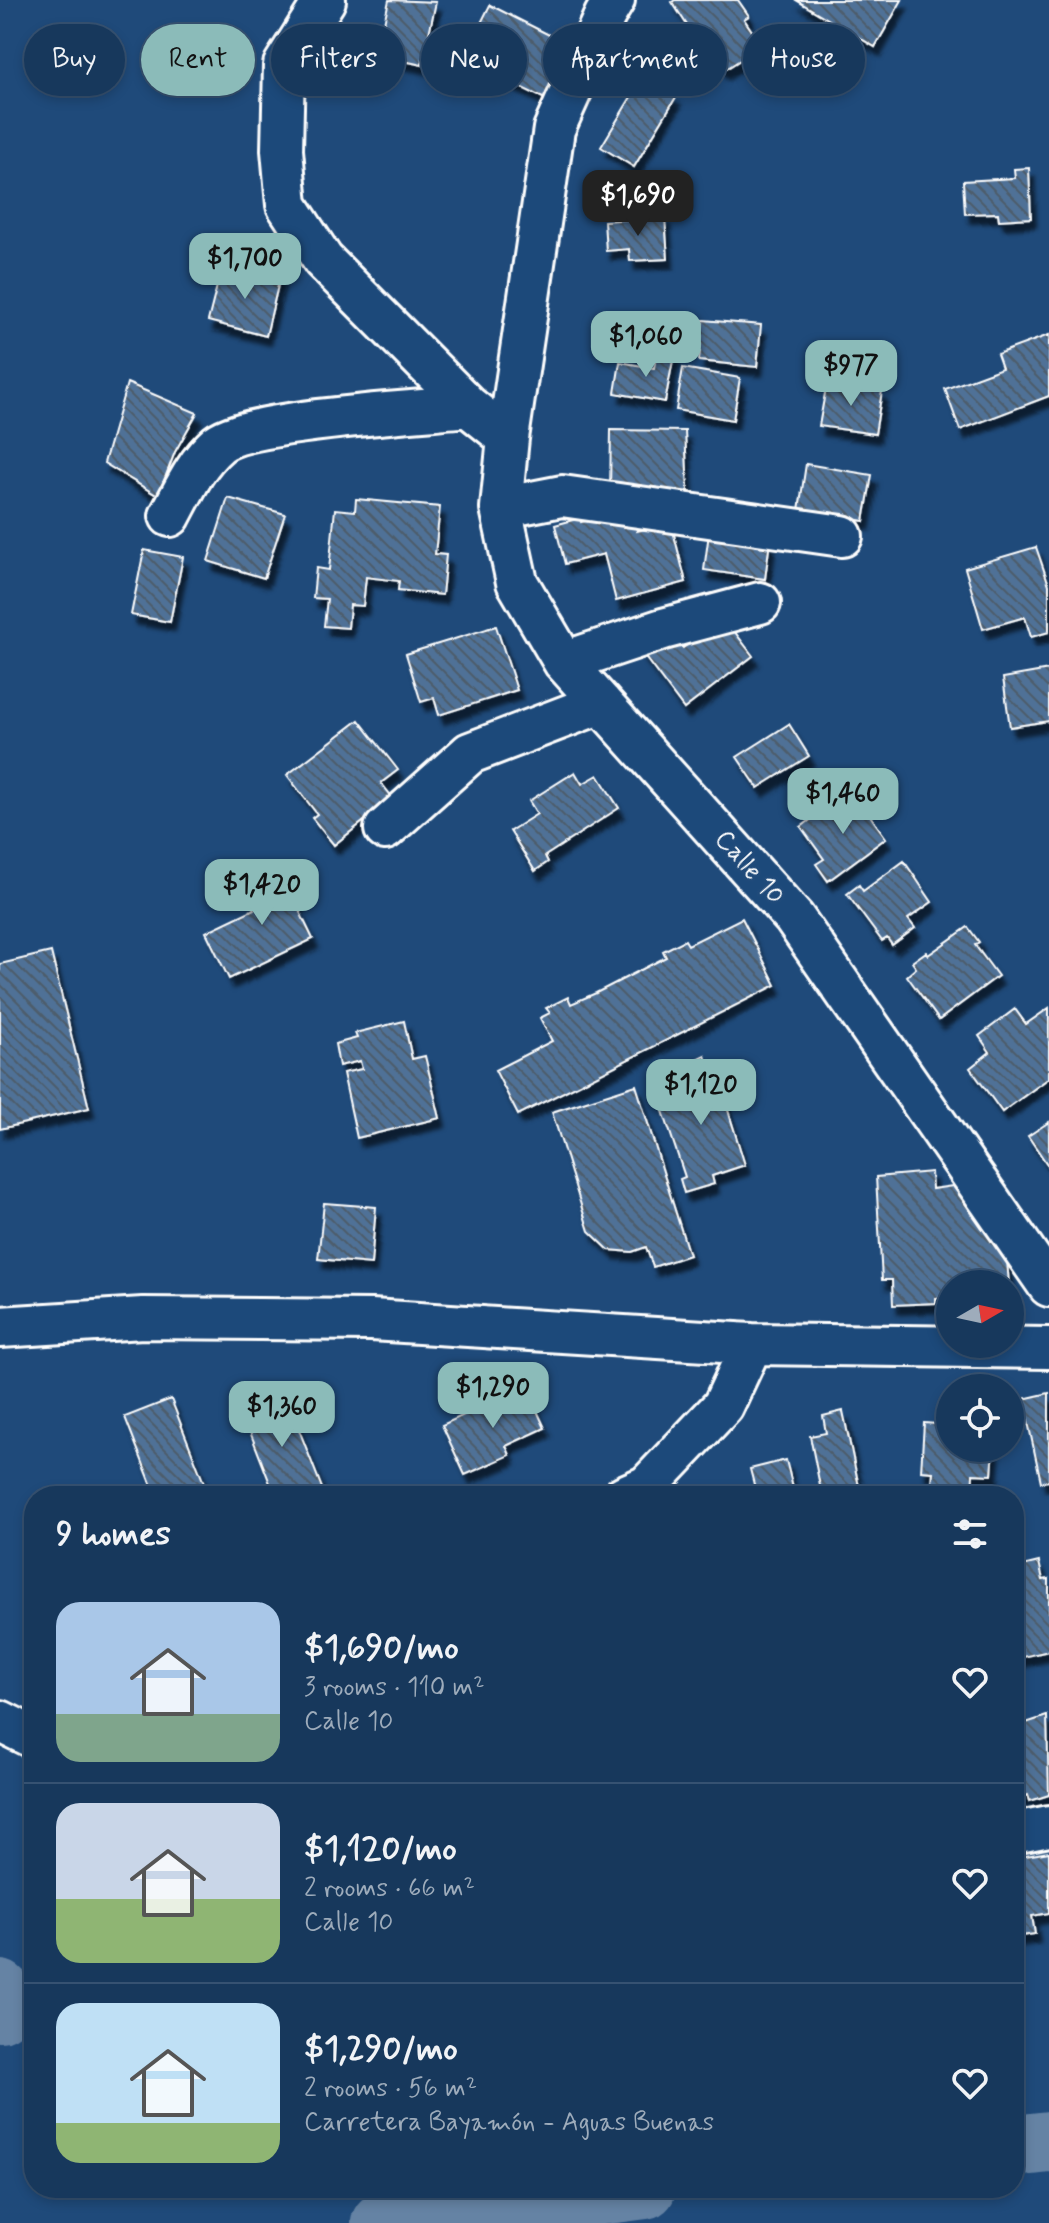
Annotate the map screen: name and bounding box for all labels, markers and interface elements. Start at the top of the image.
chip: Buy [24,24,125,96]
chip: Rent [141,24,255,96]
chip: Filters [271,24,405,96]
chip: New [421,24,527,96]
chip: Apartment [543,24,727,96]
chip: House [743,24,865,96]
pin: $1,690 [573,170,703,238]
text: $1,690 [600,179,676,213]
pin: $1,700 [180,233,310,301]
text: $1,700 [207,242,283,276]
pin: $1,060 [581,311,711,379]
text: $1,060 [609,320,683,354]
pin: $977 [804,340,898,408]
text: $977 [823,349,879,383]
pin: $1,460 [778,768,908,836]
text: $1,460 [805,777,881,811]
street label: Calle 10 [706,823,792,913]
pin: $1,420 [197,859,327,927]
text: $1,420 [223,868,301,902]
pin: $1,120 [636,1059,766,1127]
text: $1,120 [664,1068,738,1102]
north arrow [936,1270,1024,1358]
map controls [936,1270,1024,1462]
pin: $1,290 [428,1362,558,1430]
text: $1,290 [456,1371,530,1405]
button: locate [936,1374,1024,1462]
pin: $1,360 [217,1381,347,1449]
text: $1,360 [247,1390,317,1424]
text: 9 homes [56,1512,171,1557]
icon: filters [948,1512,992,1556]
text: $1,690/mo [304,1626,459,1671]
icon: home [120,1634,216,1730]
icon: heart [948,1660,992,1704]
text: 3 rooms · 110 m² [304,1671,485,1705]
text: Calle 10 [304,1705,393,1739]
text: $1,120/mo [304,1827,457,1872]
icon: home [120,1835,216,1931]
icon: heart [948,1861,992,1905]
text: 2 rooms · 66 m² [304,1872,475,1906]
text: Calle 10 [304,1906,393,1940]
text: $1,290/mo [304,2027,458,2072]
icon: home [120,2035,216,2131]
icon: heart [948,2061,992,2105]
text: 2 rooms · 56 m² [304,2072,477,2106]
text: Carretera Bayamón - Aguas Buenas [304,2106,714,2140]

